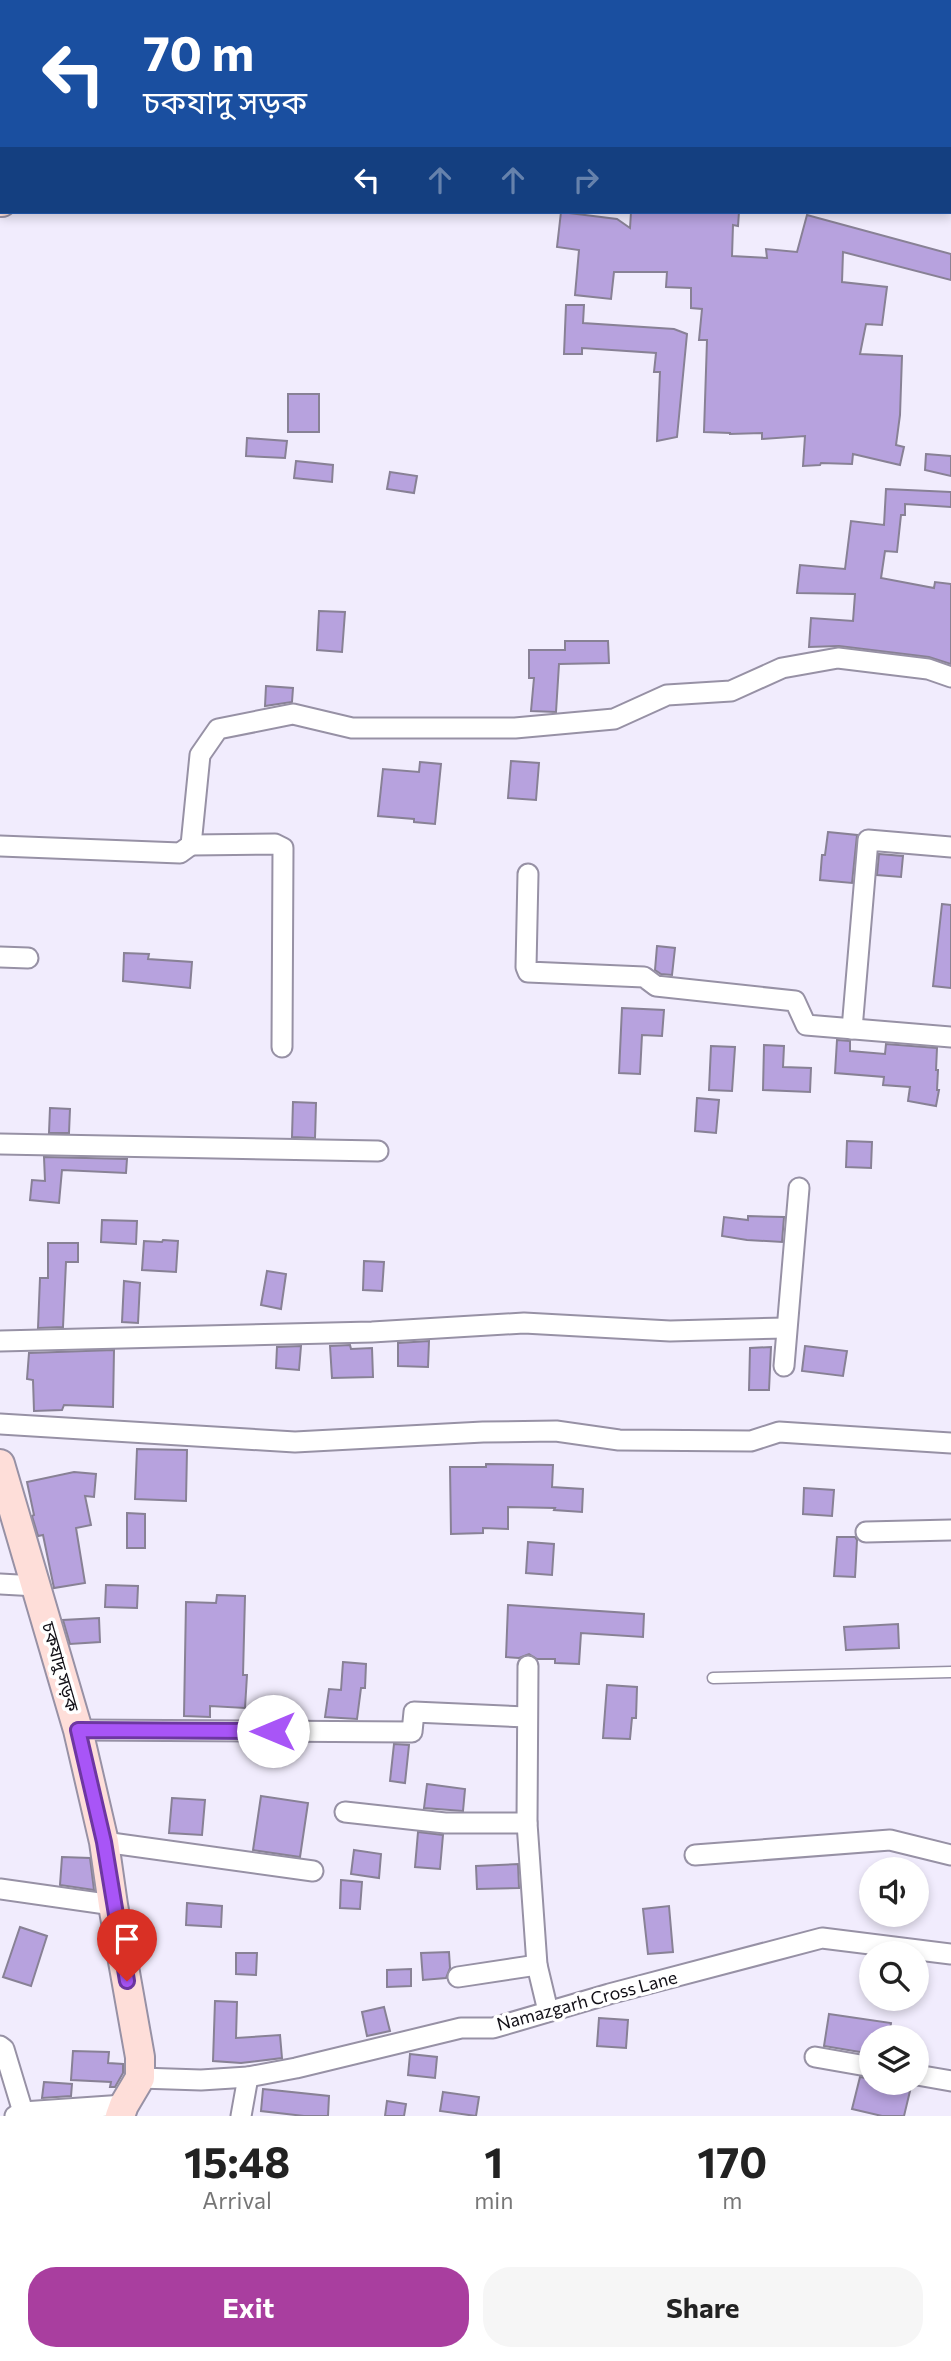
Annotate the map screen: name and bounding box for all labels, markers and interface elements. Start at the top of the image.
text: 70 m [143,21,254,81]
icon: left [28,28,119,119]
text: চকযাদু সড়ক [143,81,307,121]
icon: left [348,161,386,199]
icon: ahead [421,161,459,199]
icon: ahead [494,161,532,199]
icon: right [567,161,605,199]
street label: চকযাদু সড়ক [37,1618,84,1715]
position arrow [236,1694,310,1768]
map controls [859,1857,929,2095]
button: sound [859,1857,929,1927]
pin [97,1909,157,1981]
icon: arrive [108,1920,146,1958]
button: search [859,1941,929,2011]
street label: Namazgarh Cross Lane [494,1965,680,2035]
button: layers [859,2025,929,2095]
text: 15:48 [184,2135,290,2187]
text: 1 [484,2135,503,2187]
text: 170 [697,2135,767,2187]
text: Arrival [202,2186,272,2214]
text: min [474,2186,513,2214]
text: m [722,2186,742,2214]
button: Exit [28,2267,469,2347]
button: Share [483,2267,923,2347]

